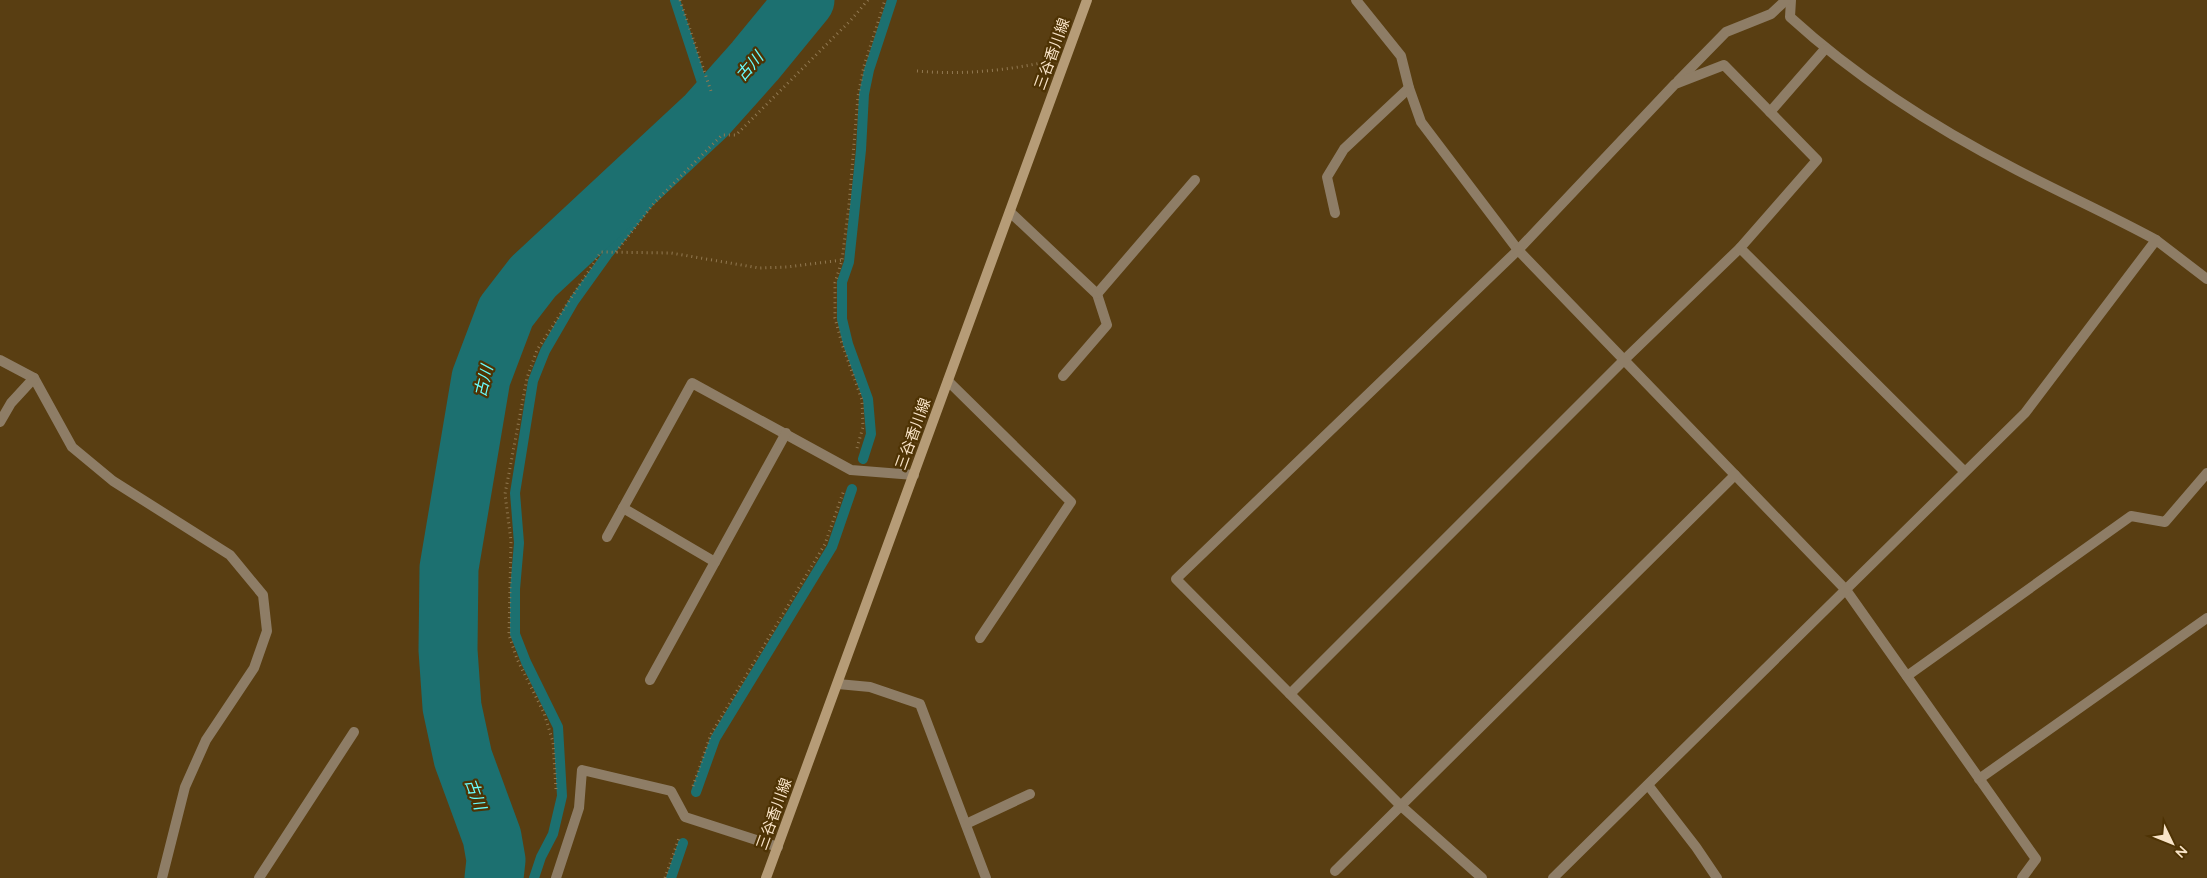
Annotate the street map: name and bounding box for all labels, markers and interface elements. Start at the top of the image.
street label: 三谷香川線 [1030,15,1073,92]
water label: 古川 [731,46,768,85]
water label: 古川 [469,361,497,399]
street label: 三谷香川線 [891,395,934,472]
street label: 三谷香川線 [752,775,795,852]
water label: 古川 [461,776,492,814]
north arrow [2147,818,2197,868]
text: N [2171,842,2192,862]

